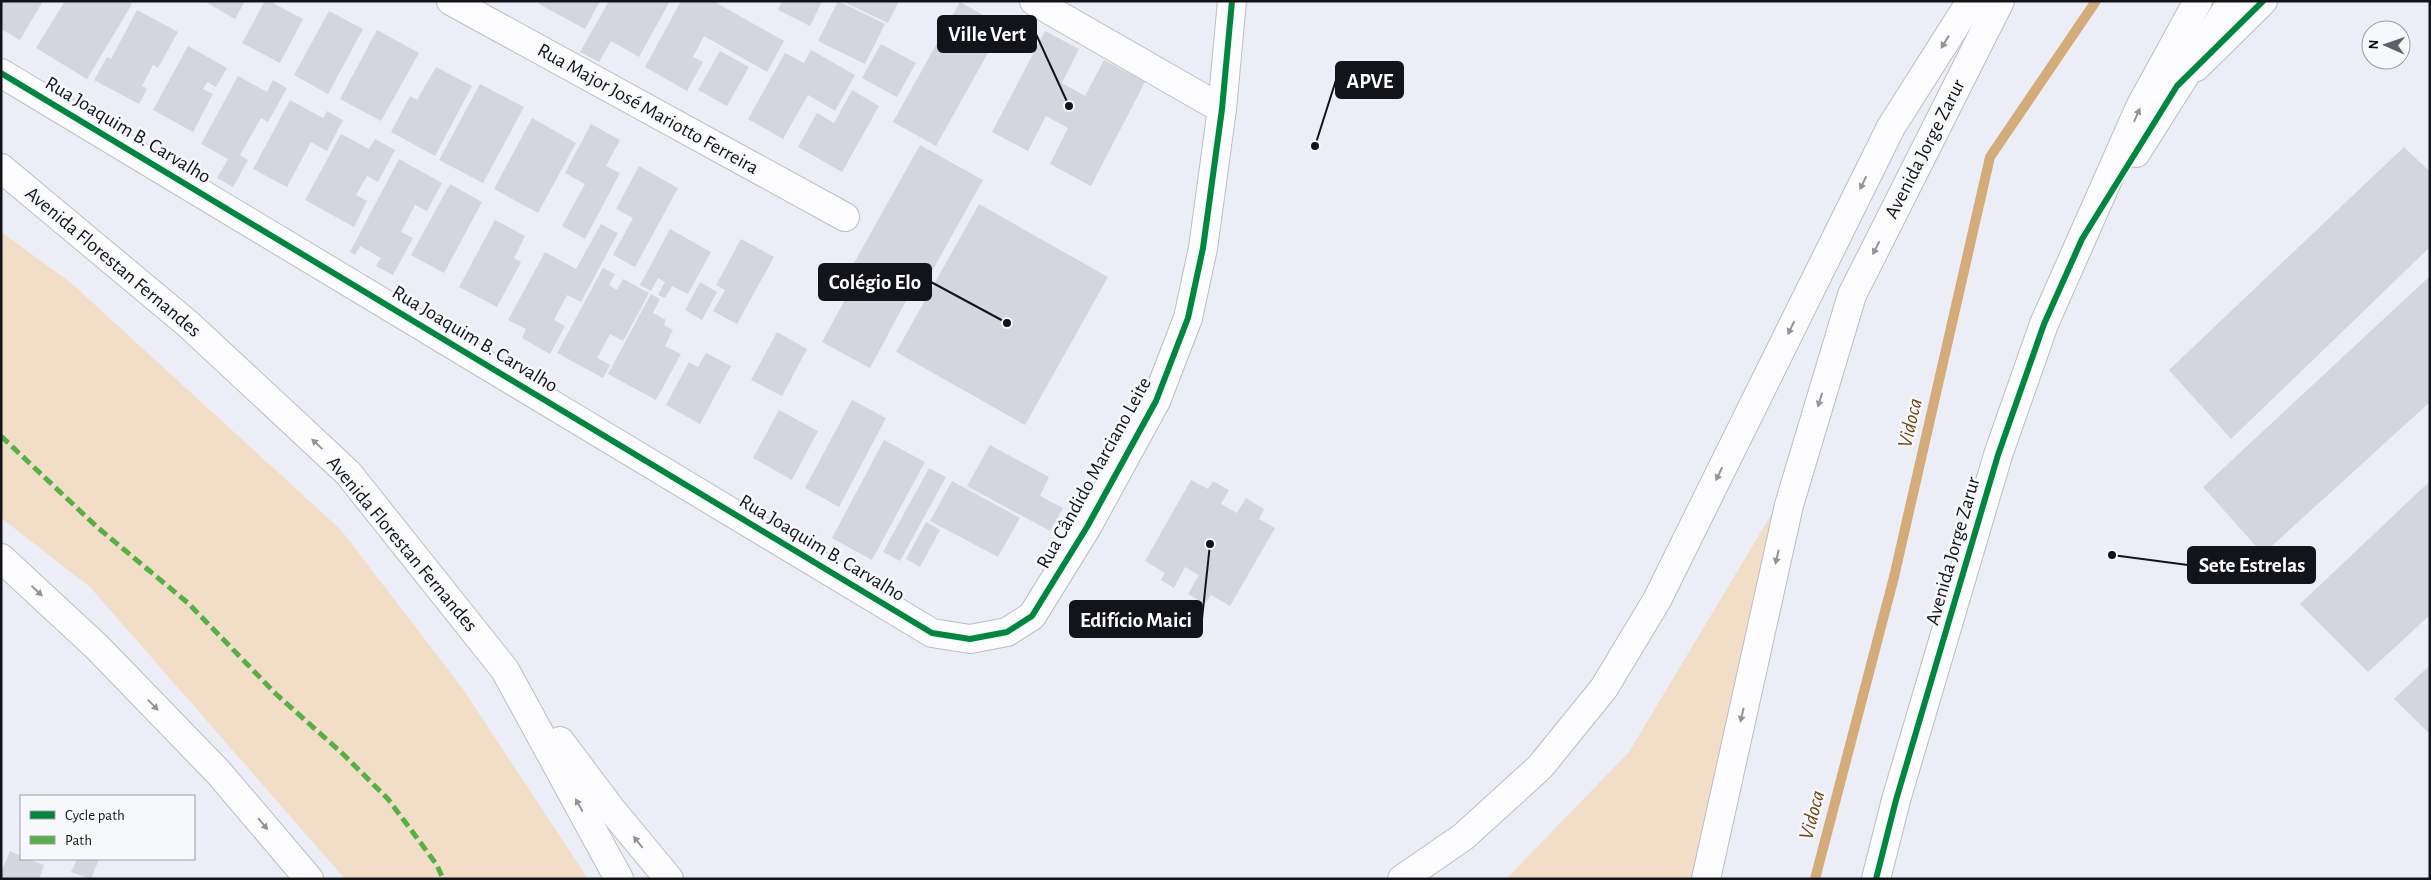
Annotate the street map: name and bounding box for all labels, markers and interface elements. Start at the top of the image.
callout: Ville Vert [938,16,1036,52]
north arrow [2361,20,2411,70]
text: Ville Vert [948,24,1026,45]
one-way arrow [1940,36,1949,49]
text: N [2367,39,2381,50]
street label: Rua Major José Mariotto Ferreira [534,40,762,178]
callout: APVE [1336,62,1403,98]
text: APVE [1347,71,1394,92]
street label: Rua Joaquim B. Carvalho [42,73,214,187]
street label: Avenida Jorge Zarur [1881,76,1969,222]
one-way arrow [2134,108,2142,122]
one-way arrow [1859,176,1867,190]
street label: Avenida Florestan Fernandes [21,183,205,341]
one-way arrow [1871,241,1879,255]
callout: Colégio Elo [819,264,931,300]
text: Colégio Elo [829,272,921,293]
street label: Rua Joaquim B. Carvalho [389,282,561,396]
one-way arrow [1787,321,1795,336]
street label: Rua Cândido Marciano Leite [1033,374,1155,572]
one-way arrow [1816,393,1824,408]
water label: Vidoca [1894,396,1926,450]
one-way arrow [312,438,324,450]
street label: Avenida Florestan Fernandes [323,452,481,636]
one-way arrow [1715,467,1723,481]
street label: Avenida Jorge Zarur [1922,474,1984,627]
street label: Rua Joaquim B. Carvalho [736,491,908,605]
callout: Sete Estrelas [2188,547,2315,583]
one-way arrow [1773,549,1781,564]
text: Sete Estrelas [2199,555,2305,576]
one-way arrow [31,585,43,597]
callout: Edifício Maici [1070,601,1202,637]
text: Edifício Maici [1080,610,1192,631]
one-way arrow [147,698,159,710]
one-way arrow [1738,708,1746,723]
water label: Vidoca [1795,788,1829,842]
legend [20,795,195,860]
one-way arrow [575,798,583,813]
text: Cycle path [65,808,125,823]
one-way arrow [257,818,268,831]
text: Path [65,833,92,848]
one-way arrow [632,835,643,848]

